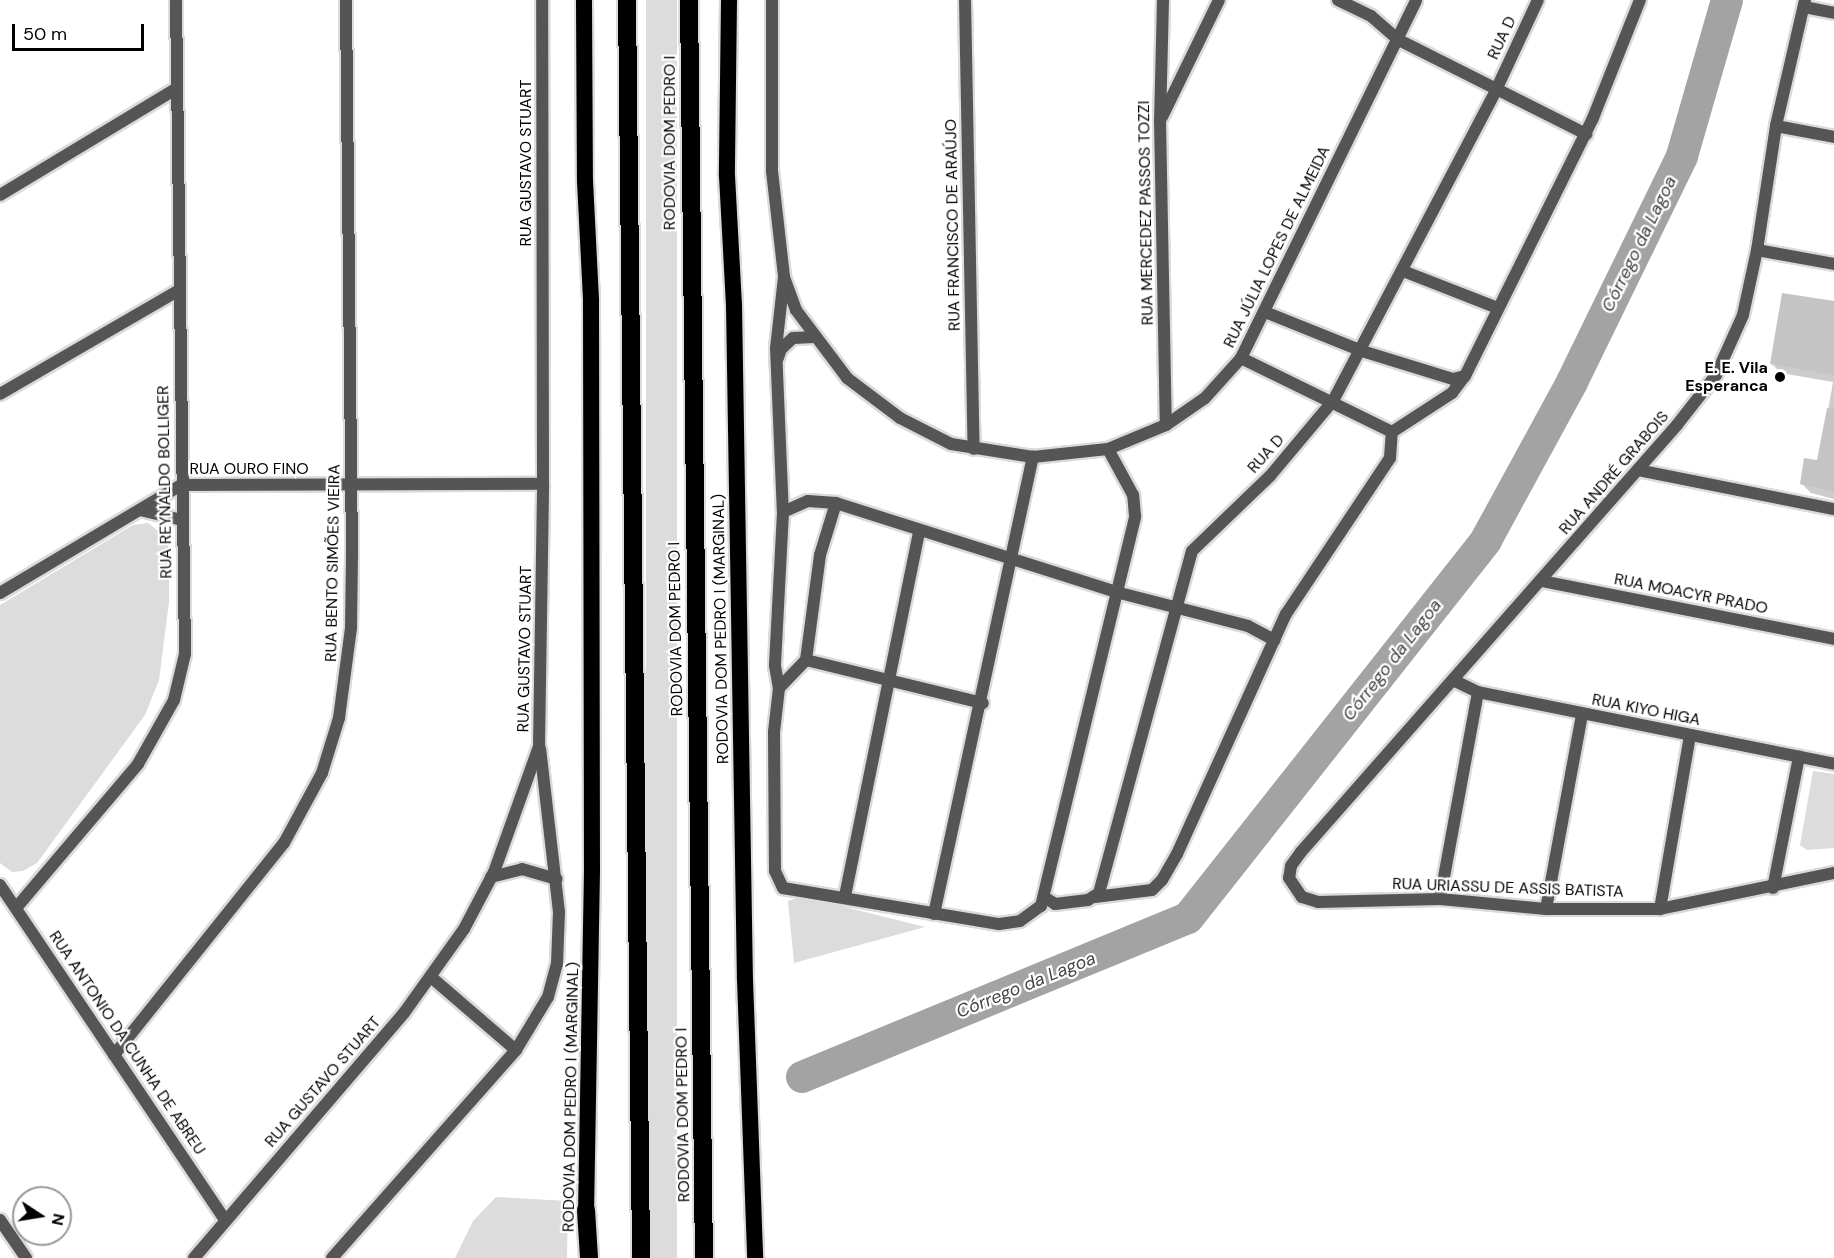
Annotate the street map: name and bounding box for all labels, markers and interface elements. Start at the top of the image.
scale bar [15,12,147,50]
street label: RUA D [1484,13,1520,63]
text: 50 m [23,22,67,46]
street label: RODOVIA DOM PEDRO I [660,56,680,230]
street label: RUA GUSTAVO STUART [516,80,536,246]
street label: RUA MERCEDEZ PASSOS TOZZI [1134,101,1158,325]
street label: RUA FRANCISCO DE ARAÚJO [942,119,964,331]
street label: RUA JÚLIA LOPES DE ALMEIDA [1220,143,1334,351]
water label: Córrego da Lagoa [1597,173,1681,315]
place label: E. E. Vila Esperanca [1685,358,1768,396]
marker: E. E. Vila Esperanca [1773,370,1787,384]
street label: RUA REYNALDO BOLLIGER [154,385,176,579]
street label: RUA ANDRÉ GRABOIS [1555,407,1673,539]
street label: RUA D [1244,431,1288,477]
street label: RUA OURO FINO [189,459,309,479]
street label: RUA BENTO SIMÕES VIEIRA [322,464,344,662]
street label: RODOVIA DOM PEDRO I (MARGINAL) [709,494,733,764]
street label: RODOVIA DOM PEDRO I [665,542,687,716]
street label: RUA GUSTAVO STUART [514,565,536,733]
street label: RUA MOACYR PRADO [1612,570,1770,618]
water label: Córrego da Lagoa [1338,595,1446,725]
street label: RUA KIYO HIGA [1590,690,1702,730]
street label: RUA URIASSU DE ASSIS BATISTA [1392,874,1624,902]
street label: RUA ANTONIO DA CUNHA DE ABREU [45,927,209,1159]
water label: Córrego da Lagoa [953,947,1099,1023]
street label: RODOVIA DOM PEDRO I (MARGINAL) [559,962,583,1232]
street label: RUA GUSTAVO STUART [261,1013,385,1151]
street label: RODOVIA DOM PEDRO I [672,1028,694,1202]
north arrow [12,1186,72,1246]
text: N [47,1212,70,1227]

